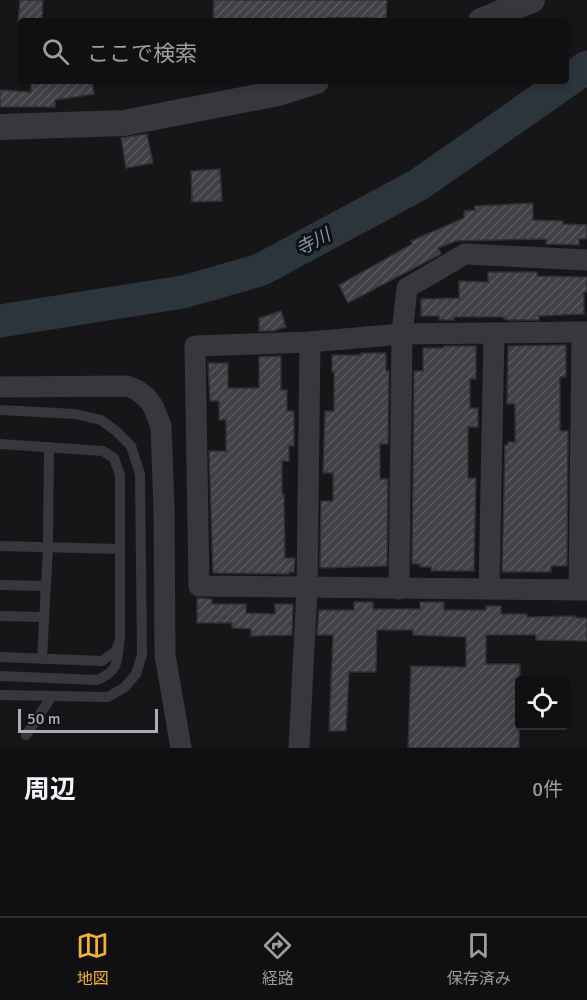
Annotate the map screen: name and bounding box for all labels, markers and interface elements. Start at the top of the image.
search box [18,18,569,84]
icon: search [39,35,72,68]
text: ここで検索 [87,40,197,67]
water label: 寺川 [292,223,336,260]
map controls [515,676,569,730]
button: locate [515,676,569,730]
scale bar [18,706,158,734]
text: 50 m [27,709,61,729]
text: 周辺 [24,774,76,806]
text: 0件 [532,777,563,802]
tab: 地図 [76,929,109,989]
tab: 経路 [261,929,294,989]
tab: 保存済み [447,929,511,989]

